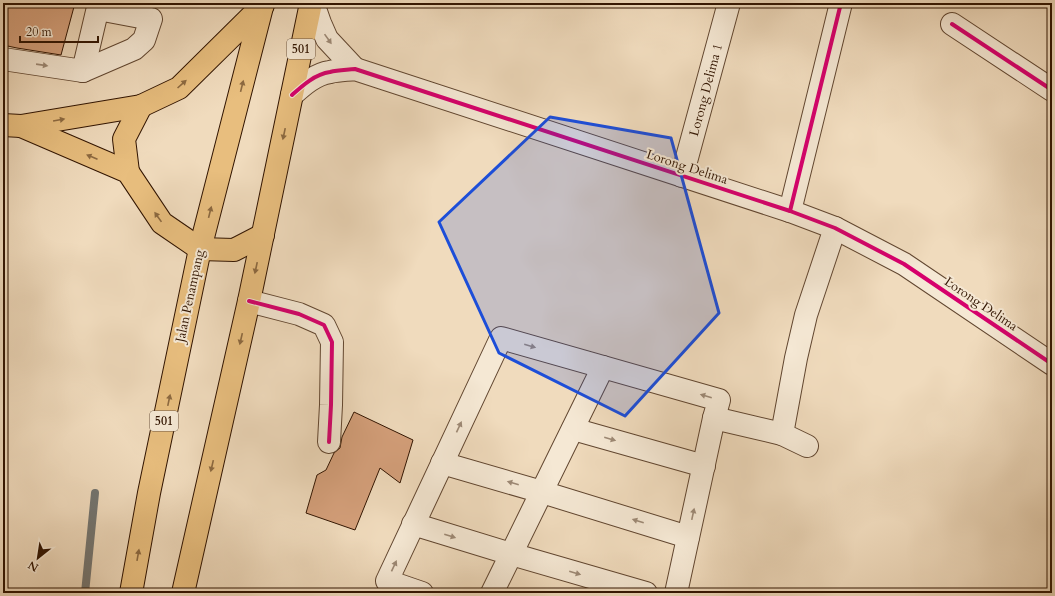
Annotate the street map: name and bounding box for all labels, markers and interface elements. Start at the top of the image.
scale bar [20,18,98,44]
text: 20 m [26,24,53,40]
one-way arrow [324,33,332,44]
road number: 501 [287,39,315,59]
street label: Lorong Delima 1 [685,42,727,138]
one-way arrow [36,62,48,68]
one-way arrow [177,79,187,88]
one-way arrow [239,79,245,91]
one-way arrow [53,117,65,123]
one-way arrow [281,128,287,140]
street label: Lorong Delima [644,145,730,189]
one-way arrow [87,154,98,160]
one-way arrow [207,205,213,217]
one-way arrow [154,212,162,223]
street label: Jalan Penampang [171,247,209,346]
one-way arrow [253,262,259,274]
street label: Lorong Delima [941,273,1022,335]
one-way arrow [237,333,243,345]
one-way arrow [525,343,537,349]
one-way arrow [166,393,172,406]
one-way arrow [700,393,712,399]
road number: 501 [150,411,178,431]
one-way arrow [456,422,462,433]
one-way arrow [604,437,617,443]
one-way arrow [209,460,215,472]
one-way arrow [507,480,519,486]
one-way arrow [691,508,697,520]
one-way arrow [631,518,643,524]
one-way arrow [445,533,457,539]
north arrow [18,538,58,578]
one-way arrow [135,548,141,561]
text: N [25,557,41,575]
one-way arrow [391,561,397,572]
one-way arrow [569,570,581,576]

